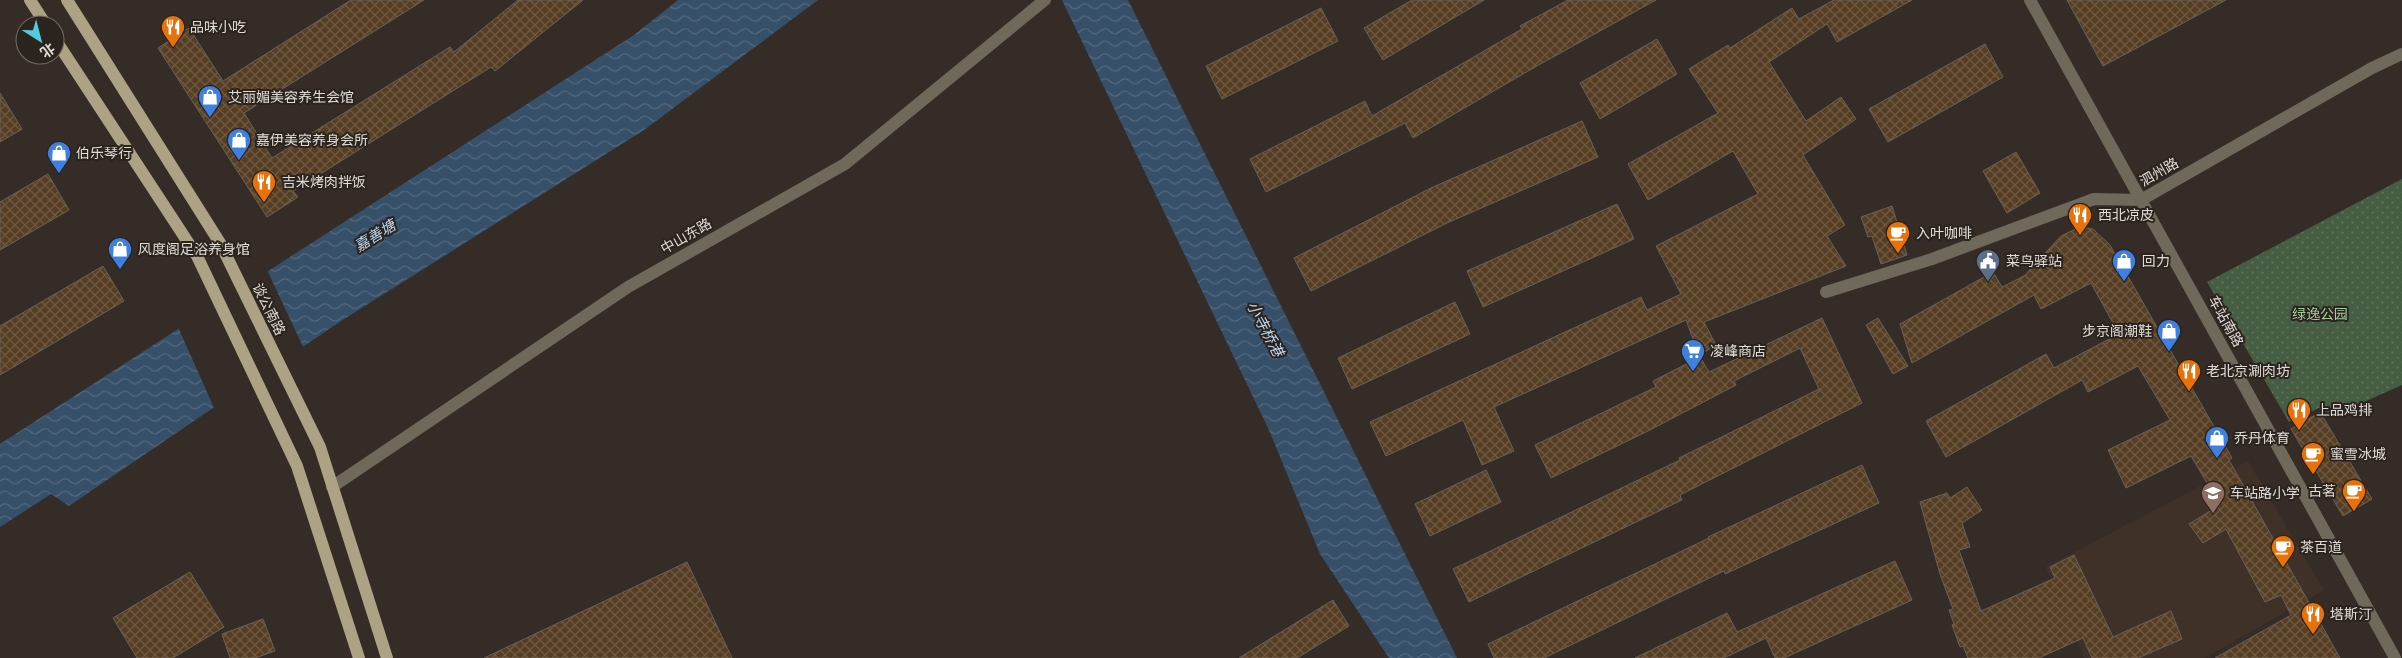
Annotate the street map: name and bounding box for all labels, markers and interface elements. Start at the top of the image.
restaurant icon: 品味小吃 [160,14,186,48]
north arrow [15,15,65,65]
place label: 品味小吃 [190,18,246,36]
text: 北 [37,39,59,62]
shop icon: 艾丽媚美容养生会馆 [197,84,223,118]
place label: 艾丽媚美容养生会馆 [228,88,354,106]
shop icon: 嘉伊美容养身会所 [226,127,252,161]
place label: 嘉伊美容养身会所 [256,131,368,149]
shop icon: 伯乐琴行 [46,140,72,174]
place label: 伯乐琴行 [76,144,132,162]
street label: 泗州路 [2136,154,2182,190]
restaurant icon: 吉米烤肉拌饭 [251,169,277,203]
place label: 吉米烤肉拌饭 [282,173,366,191]
restaurant icon: 西北凉皮 [2067,202,2093,236]
place label: 西北凉皮 [2098,206,2154,224]
street label: 中山东路 [657,214,715,258]
water label: 嘉善塘 [351,215,401,256]
cafe icon: 入叶咖啡 [1885,220,1911,254]
place label: 入叶咖啡 [1916,224,1972,242]
shop icon: 风度阁足浴养身馆 [107,236,133,270]
place label: 风度阁足浴养身馆 [138,240,250,258]
public building icon: 菜鸟驿站 [1975,248,2001,282]
shop icon: 回力 [2111,248,2137,282]
place label: 菜鸟驿站 [2006,252,2062,270]
place label: 回力 [2142,252,2170,270]
street label: 谈公南路 [249,280,289,338]
street label: 车站南路 [2205,292,2247,350]
water label: 小寺桥港 [1243,298,1288,361]
park label: 绿逸公园 [2292,305,2348,323]
shop icon: 步京阁潮鞋 [2156,318,2182,352]
place label: 步京阁潮鞋 [2082,322,2152,340]
supermarket icon: 凌峰商店 [1680,338,1706,372]
place label: 凌峰商店 [1710,342,1766,360]
restaurant icon: 老北京涮肉坊 [2176,358,2202,392]
place label: 老北京涮肉坊 [2206,362,2290,380]
restaurant icon: 上品鸡排 [2286,397,2312,431]
place label: 上品鸡排 [2316,401,2372,419]
shop icon: 乔丹体育 [2204,425,2230,459]
place label: 乔丹体育 [2234,429,2290,447]
cafe icon: 蜜雪冰城 [2300,441,2326,475]
place label: 蜜雪冰城 [2330,445,2386,463]
cafe icon: 古茗 [2341,478,2367,512]
school or university icon: 车站路小学 [2200,480,2226,514]
place label: 古茗 [2308,482,2336,500]
place label: 车站路小学 [2230,484,2300,502]
cafe icon: 茶百道 [2270,534,2296,568]
place label: 茶百道 [2300,538,2342,556]
restaurant icon: 塔斯汀 [2300,601,2326,635]
place label: 塔斯汀 [2330,605,2372,623]

